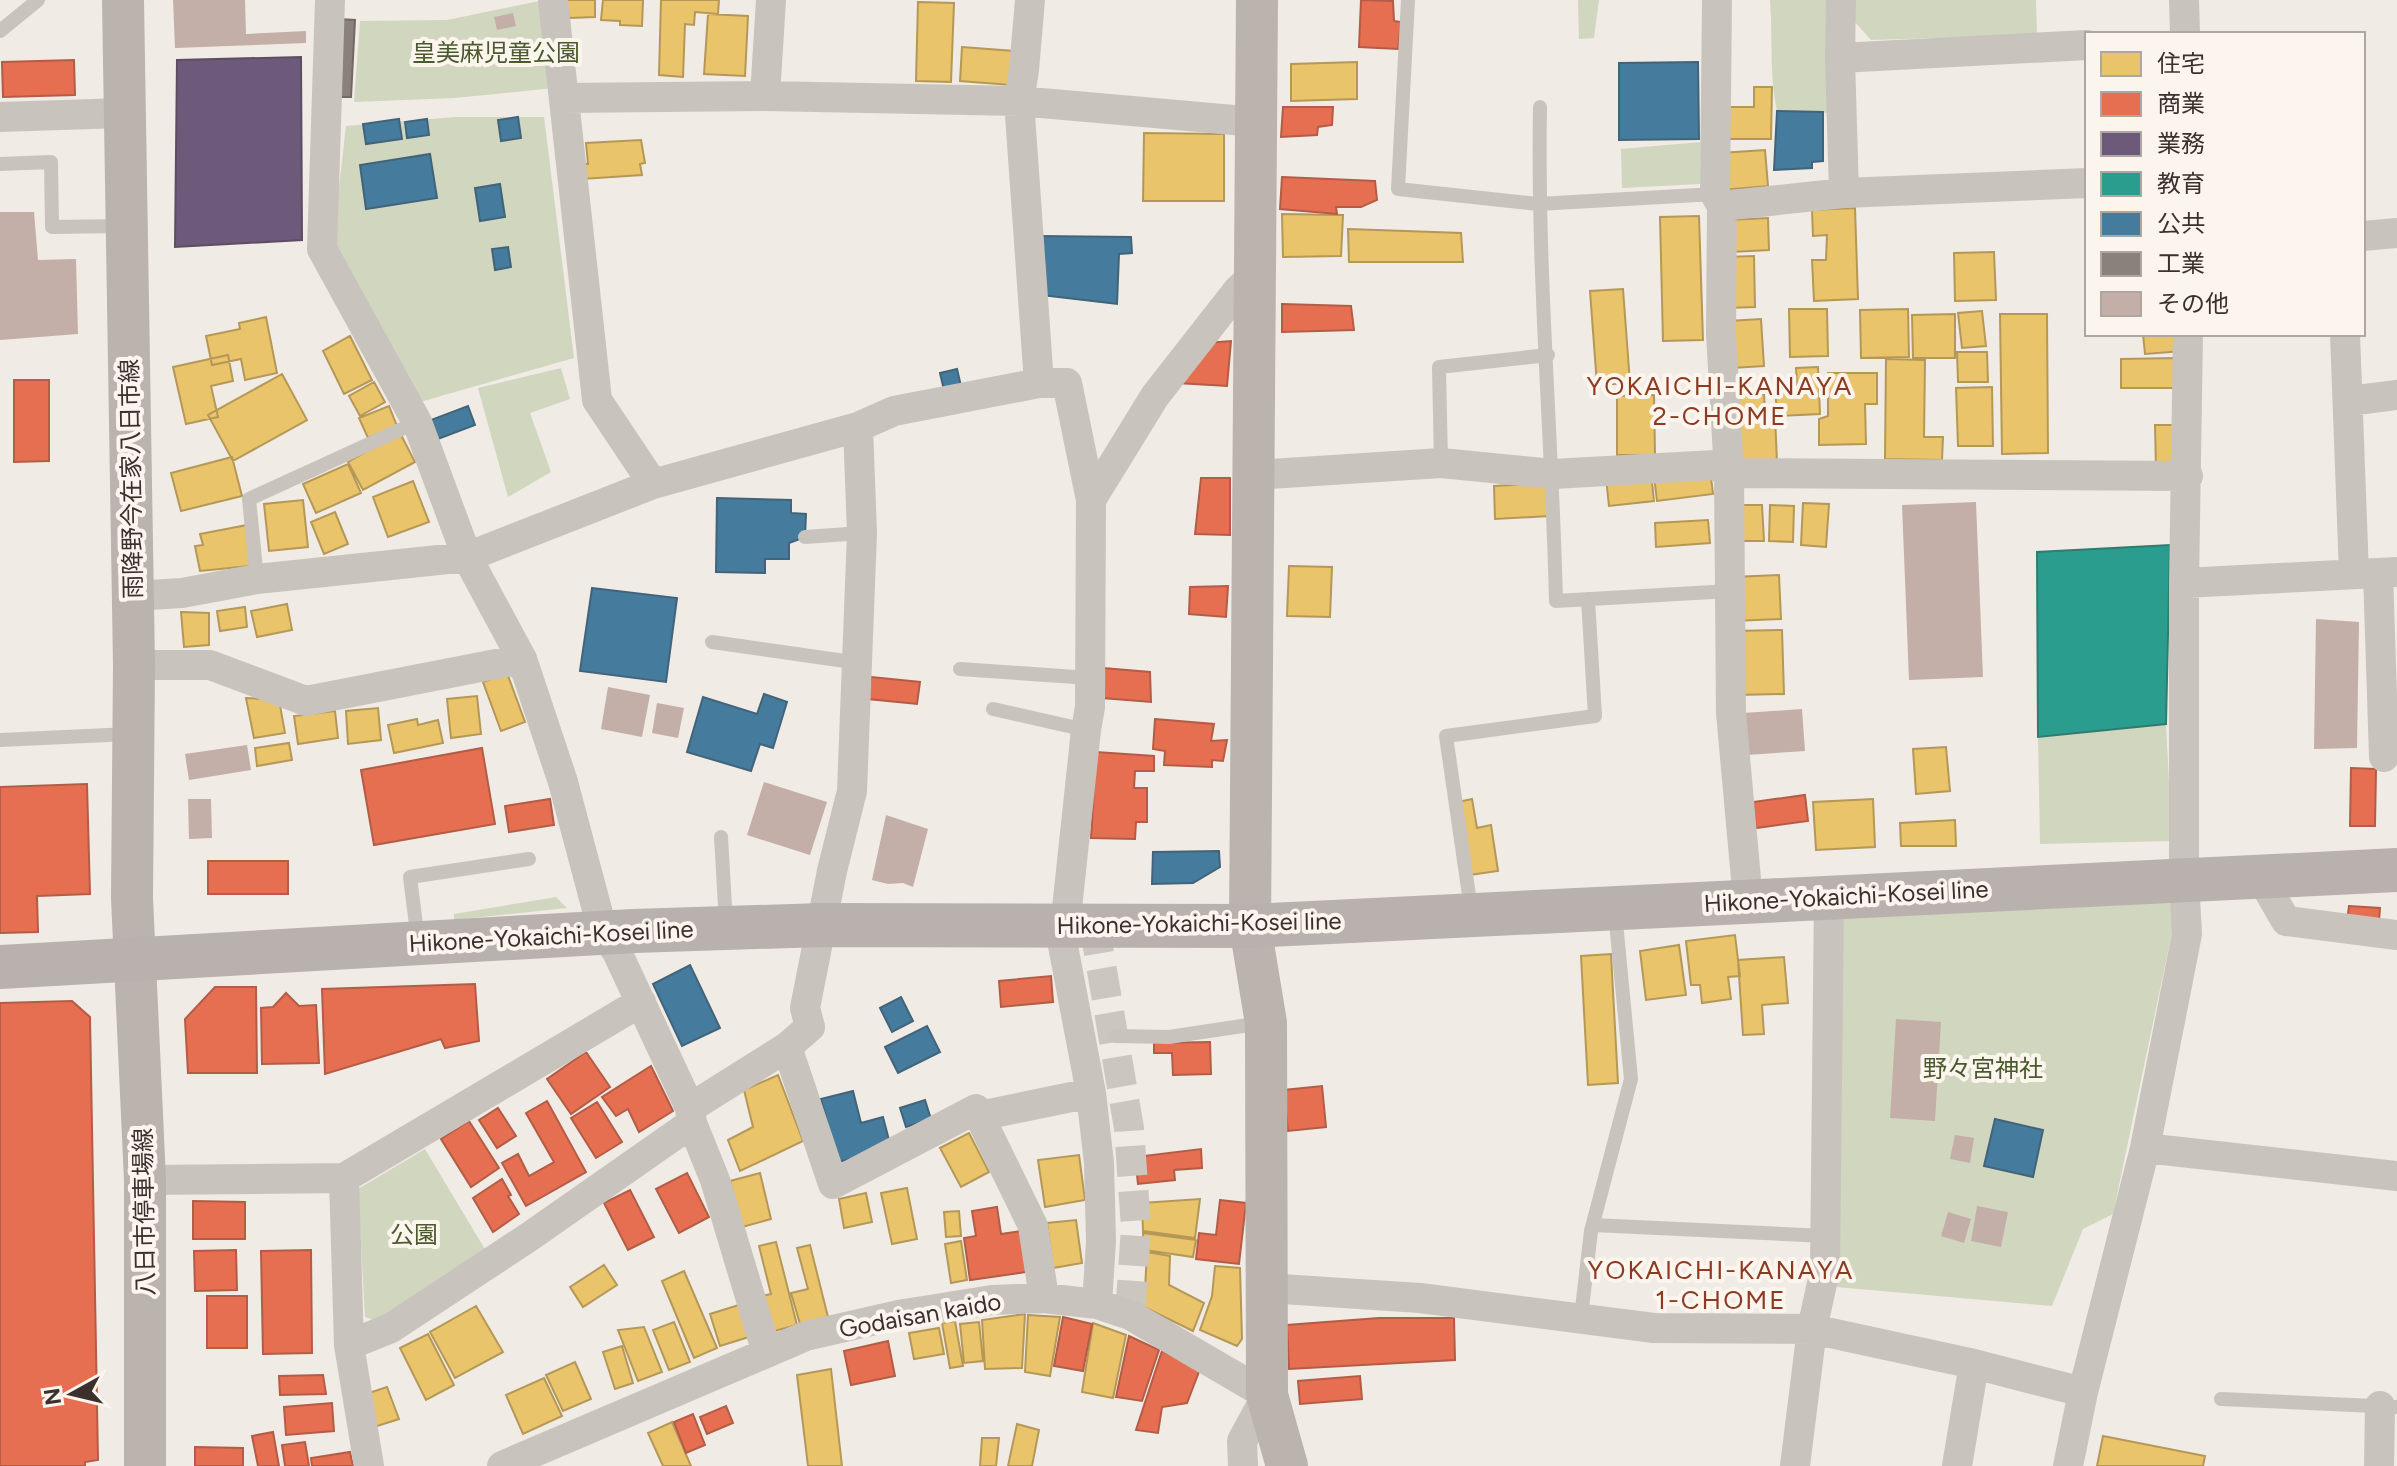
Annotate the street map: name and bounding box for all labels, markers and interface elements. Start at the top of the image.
legend [2085,32,2365,336]
park label: 皇美麻児童公園 [412,38,580,67]
text: 住宅 [2157,49,2205,78]
text: 商業 [2157,89,2205,118]
text: 業務 [2157,129,2205,158]
text: 教育 [2157,169,2205,198]
text: 公共 [2157,209,2205,238]
text: 工業 [2157,249,2205,278]
text: その他 [2157,289,2229,318]
street label: 雨降野今在家八日市線 [114,359,148,599]
district label: YOKAICHI-KANAYA 2-CHOME [1587,370,1853,432]
street label: Hikone-Yokaichi-Kosei line [1703,874,1989,918]
street label: Hikone-Yokaichi-Kosei line [1056,906,1342,940]
street label: Hikone-Yokaichi-Kosei line [408,914,694,958]
park label: 野々宮神社 [1923,1054,2043,1083]
street label: 八日市停車場線 [128,1128,160,1296]
park label: 公園 [390,1220,438,1249]
district label: YOKAICHI-KANAYA 1-CHOME [1588,1254,1854,1316]
street label: Godaisan kaido [837,1286,1003,1344]
north arrow [32,1354,112,1434]
text: N [38,1386,67,1407]

